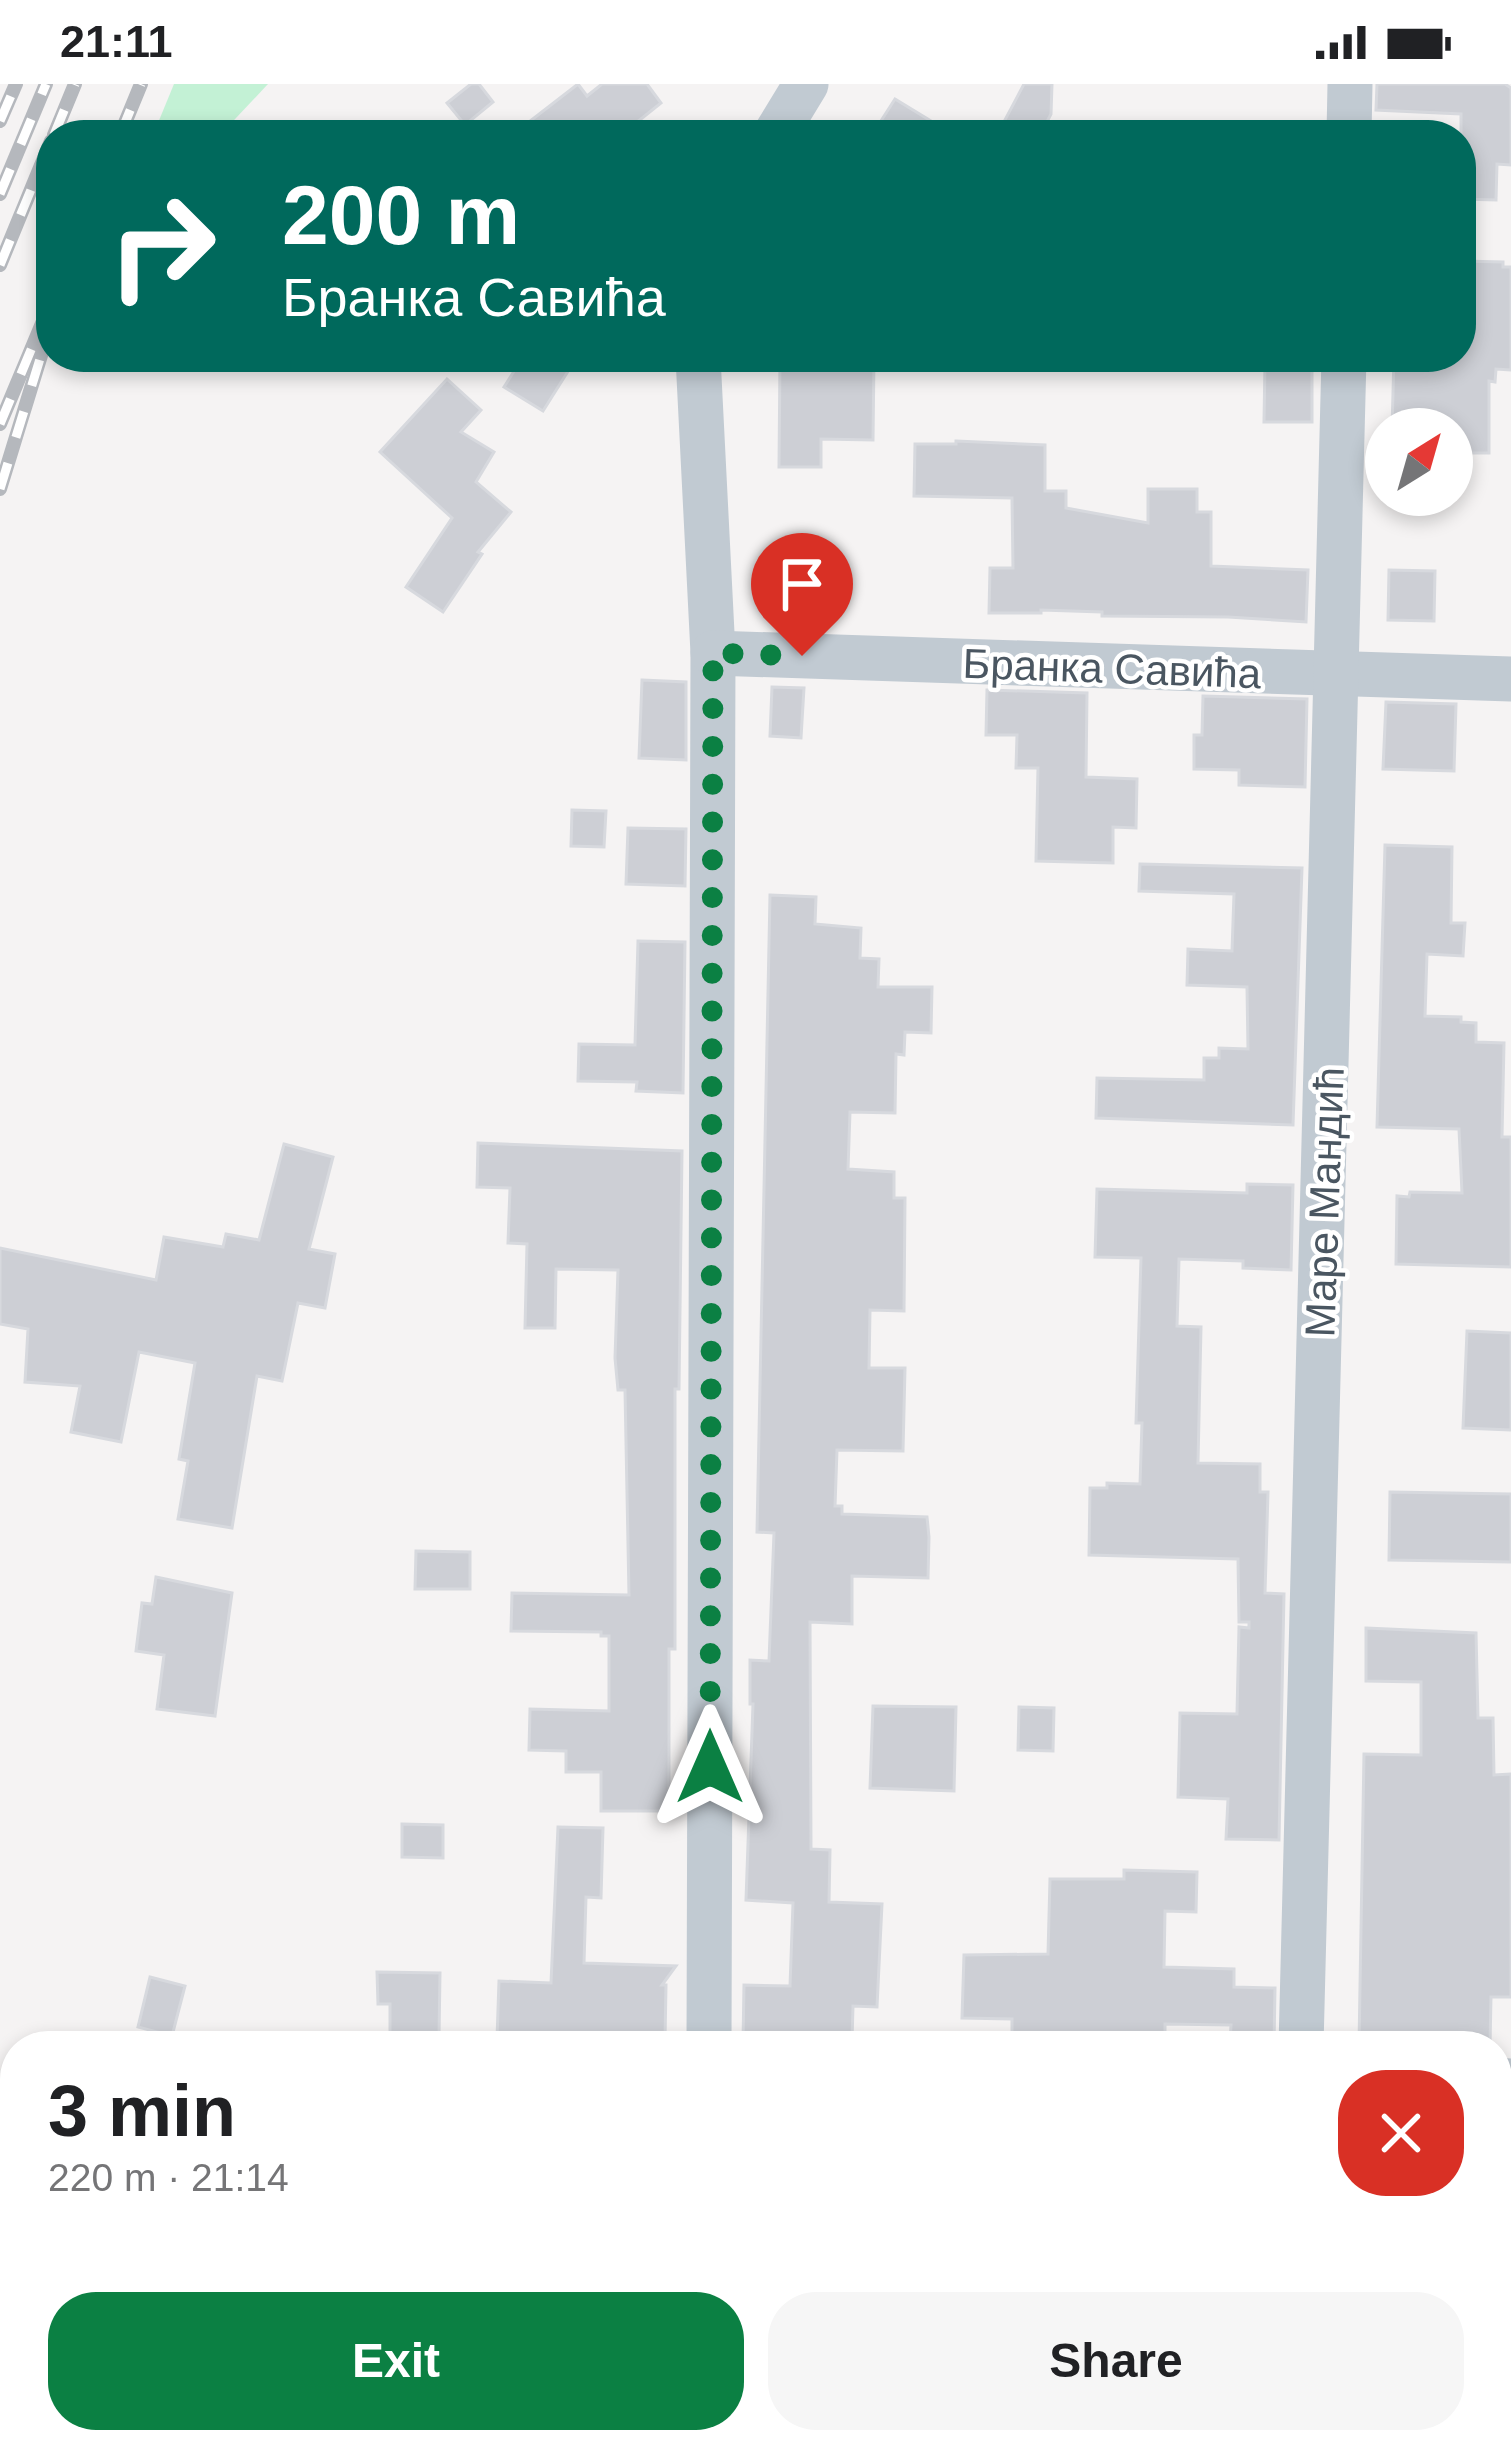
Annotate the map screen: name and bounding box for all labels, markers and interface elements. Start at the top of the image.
text: 21:11 [60,16,173,67]
icon: right [84,168,240,324]
text: 200 m [282,168,520,262]
text: Бранка Савића [282,267,666,327]
north arrow [1365,408,1473,516]
map controls [1365,408,1473,516]
pin [751,533,853,656]
icon: arrive [769,551,835,617]
street label: Бранка Савића [962,640,1263,697]
street label: Маре Мандић [1296,1066,1353,1338]
position arrow [647,1704,773,1830]
button: close [1338,2070,1464,2196]
text: 3 min [48,2071,236,2151]
text: 220 m · 21:14 [48,2156,289,2199]
button: Exit [48,2292,744,2430]
button: Share [768,2292,1464,2430]

